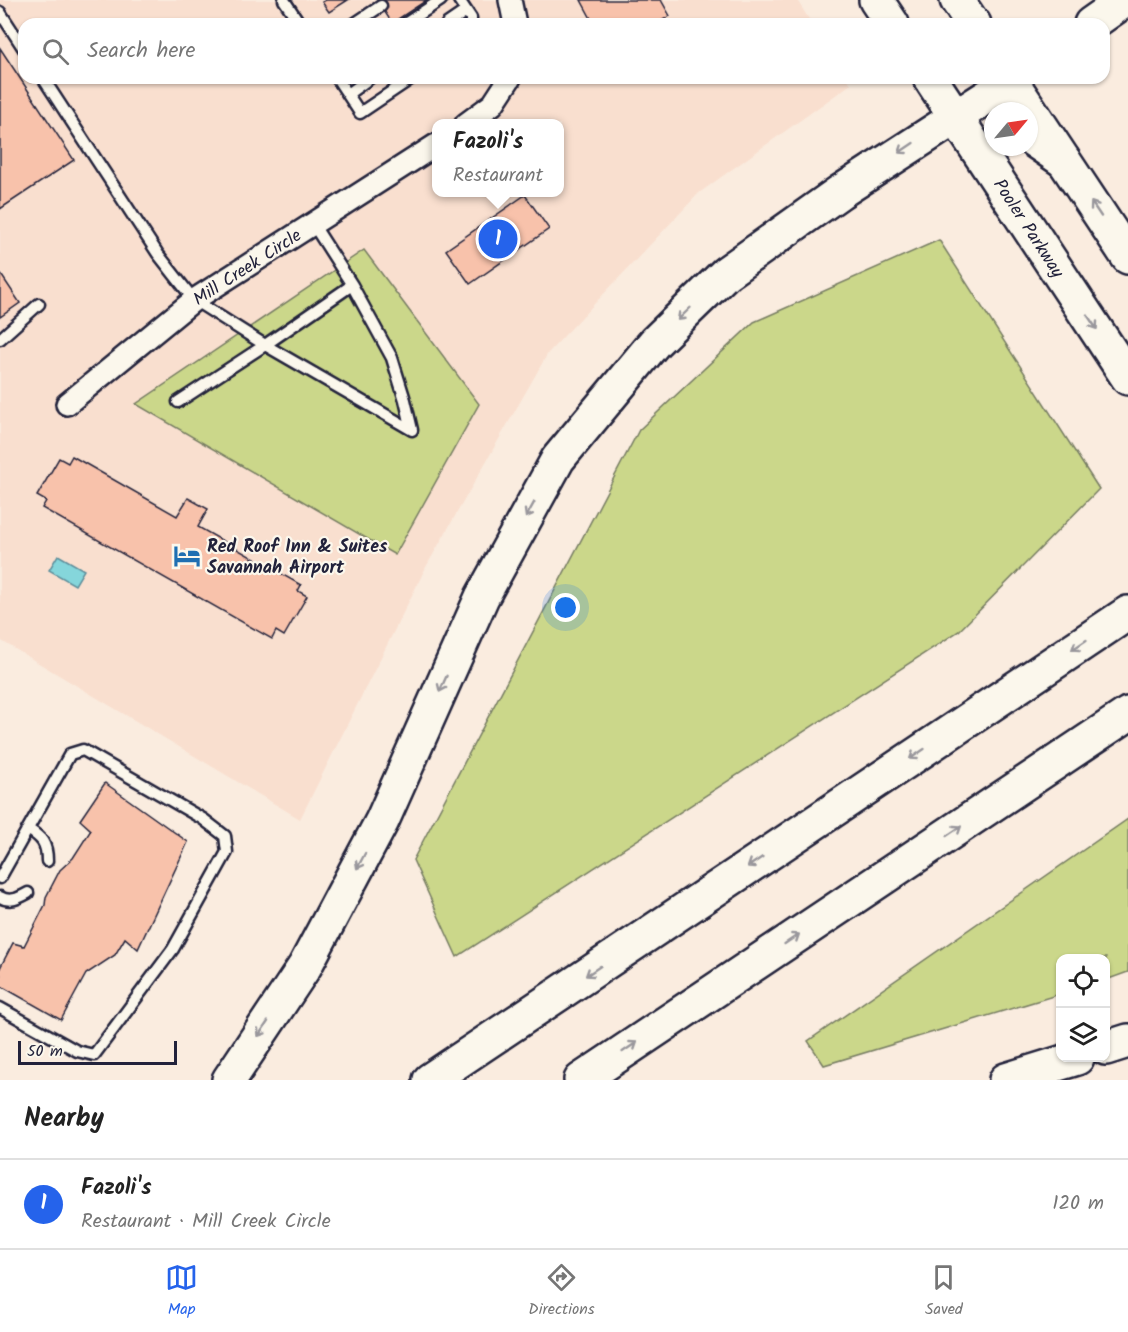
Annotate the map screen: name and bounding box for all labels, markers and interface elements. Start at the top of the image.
search box [18,18,1110,84]
text: Search here [87,34,195,69]
icon: search [39,35,72,68]
north arrow [984,102,1038,156]
popup [432,119,564,197]
text: Fazoli's [453,125,523,160]
one-way arrow [899,142,915,154]
text: Restaurant [453,160,543,192]
street label: Pooler Parkway [985,173,1071,285]
one-way arrow [1090,201,1102,218]
pin: 1 [478,216,518,262]
street label: Mill Creek Circle [188,222,308,314]
one-way arrow [677,306,692,321]
one-way arrow [1085,314,1098,331]
one-way arrow [524,501,536,518]
place label: Red Roof Inn & Suites Savannah Airport [207,533,388,583]
hotel icon: Red Roof Inn & Suites Savannah Airport [172,541,202,571]
your location [551,593,580,622]
one-way arrow [1072,639,1088,651]
one-way arrow [437,675,448,693]
one-way arrow [910,748,926,760]
one-way arrow [945,824,962,836]
one-way arrow [355,852,367,869]
one-way arrow [748,856,764,868]
one-way arrow [783,933,800,945]
map controls [1056,954,1110,1062]
button: locate [1056,954,1110,1008]
one-way arrow [586,965,602,977]
button: layers [1056,1008,1110,1062]
one-way arrow [257,1021,269,1037]
scale bar [18,1038,177,1066]
text: 50 m [27,1039,63,1064]
one-way arrow [621,1041,638,1053]
text: Nearby [24,1098,104,1140]
text: Fazoli's [81,1171,151,1206]
text: 1 [40,1188,47,1220]
text: 120 m [1052,1188,1104,1220]
text: Restaurant · Mill Creek Circle [81,1206,331,1238]
tab: Map [165,1261,198,1322]
tab: Directions [528,1261,595,1322]
tab: Saved [925,1261,963,1322]

